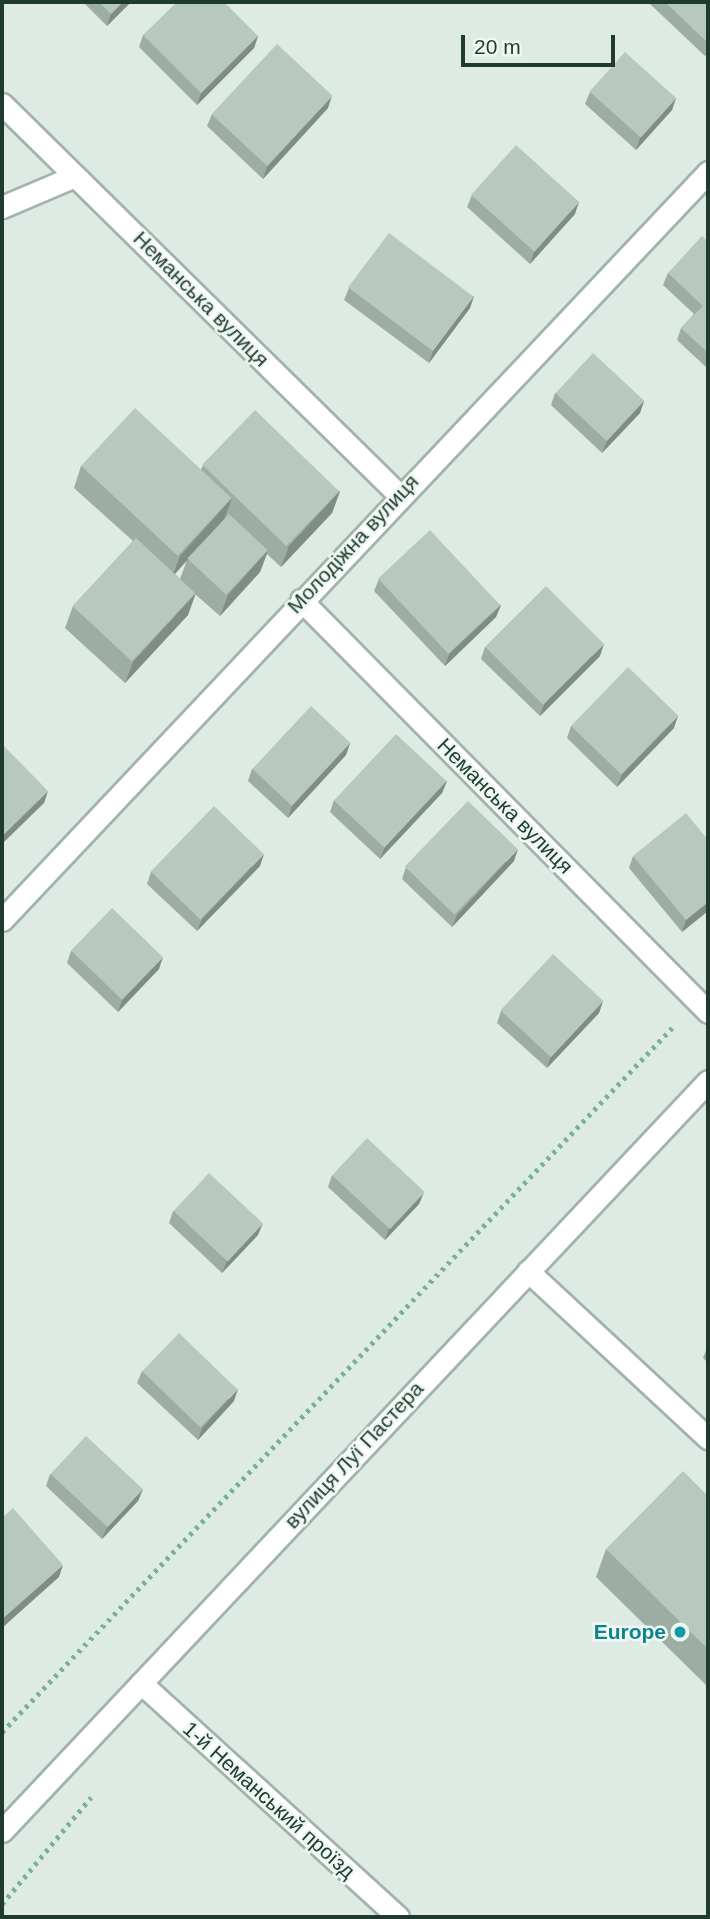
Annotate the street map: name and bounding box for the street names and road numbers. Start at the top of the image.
street label: Неманська вулиця [128,226,274,372]
street label: Молодіжна вулиця [282,469,424,619]
street label: Неманська вулиця [432,733,578,879]
street label: вулиця Луї Пастера [279,1376,429,1534]
street label: 1-й Неманський проїзд [178,1716,360,1884]

